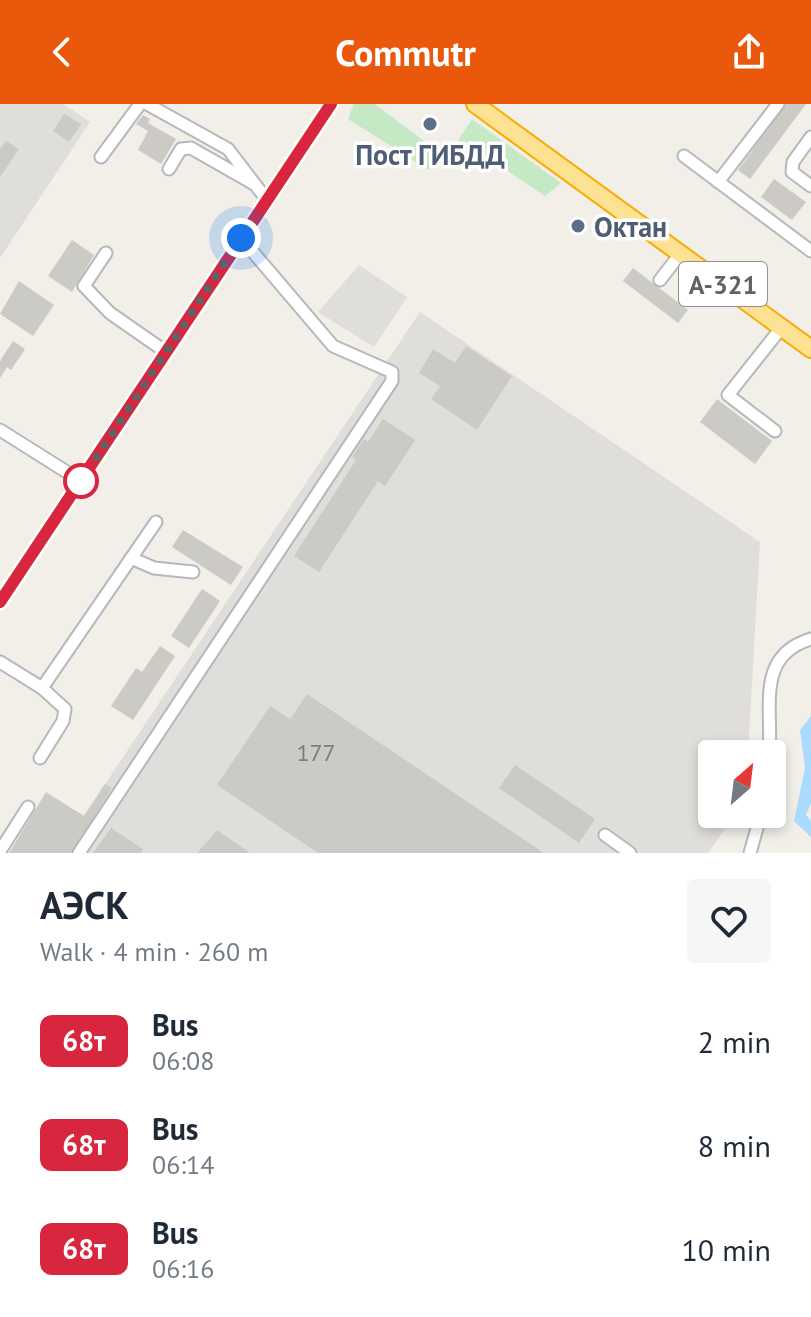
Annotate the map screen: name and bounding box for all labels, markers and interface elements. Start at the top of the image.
text: Commutr [335,29,476,76]
icon: back [40,30,84,74]
icon: share [727,30,771,74]
marker: Пост ГИБДД [421,115,439,133]
place label: Пост ГИБДД [355,136,505,173]
place label: Октан [594,208,667,245]
marker: Октан [569,217,587,235]
your location [221,218,261,258]
road number: А-321 [679,262,767,306]
unlabelled marker [64,464,98,498]
house number: 177 [296,737,336,768]
north arrow [698,740,786,828]
map controls [698,740,786,828]
button: heart [687,879,771,963]
text: АЭСК [40,880,129,929]
text: Walk · 4 min · 260 m [40,935,268,968]
text: Bus [152,1005,199,1044]
text: 68т [62,1022,106,1059]
text: 2 min [698,1022,771,1061]
text: 06:08 [152,1044,214,1077]
text: Bus [152,1109,199,1148]
text: 68т [62,1126,106,1163]
text: 8 min [698,1126,771,1165]
text: 06:14 [152,1148,214,1181]
text: Bus [152,1213,199,1252]
text: 68т [62,1230,106,1267]
text: 10 min [681,1230,771,1269]
text: 06:16 [152,1252,214,1285]

